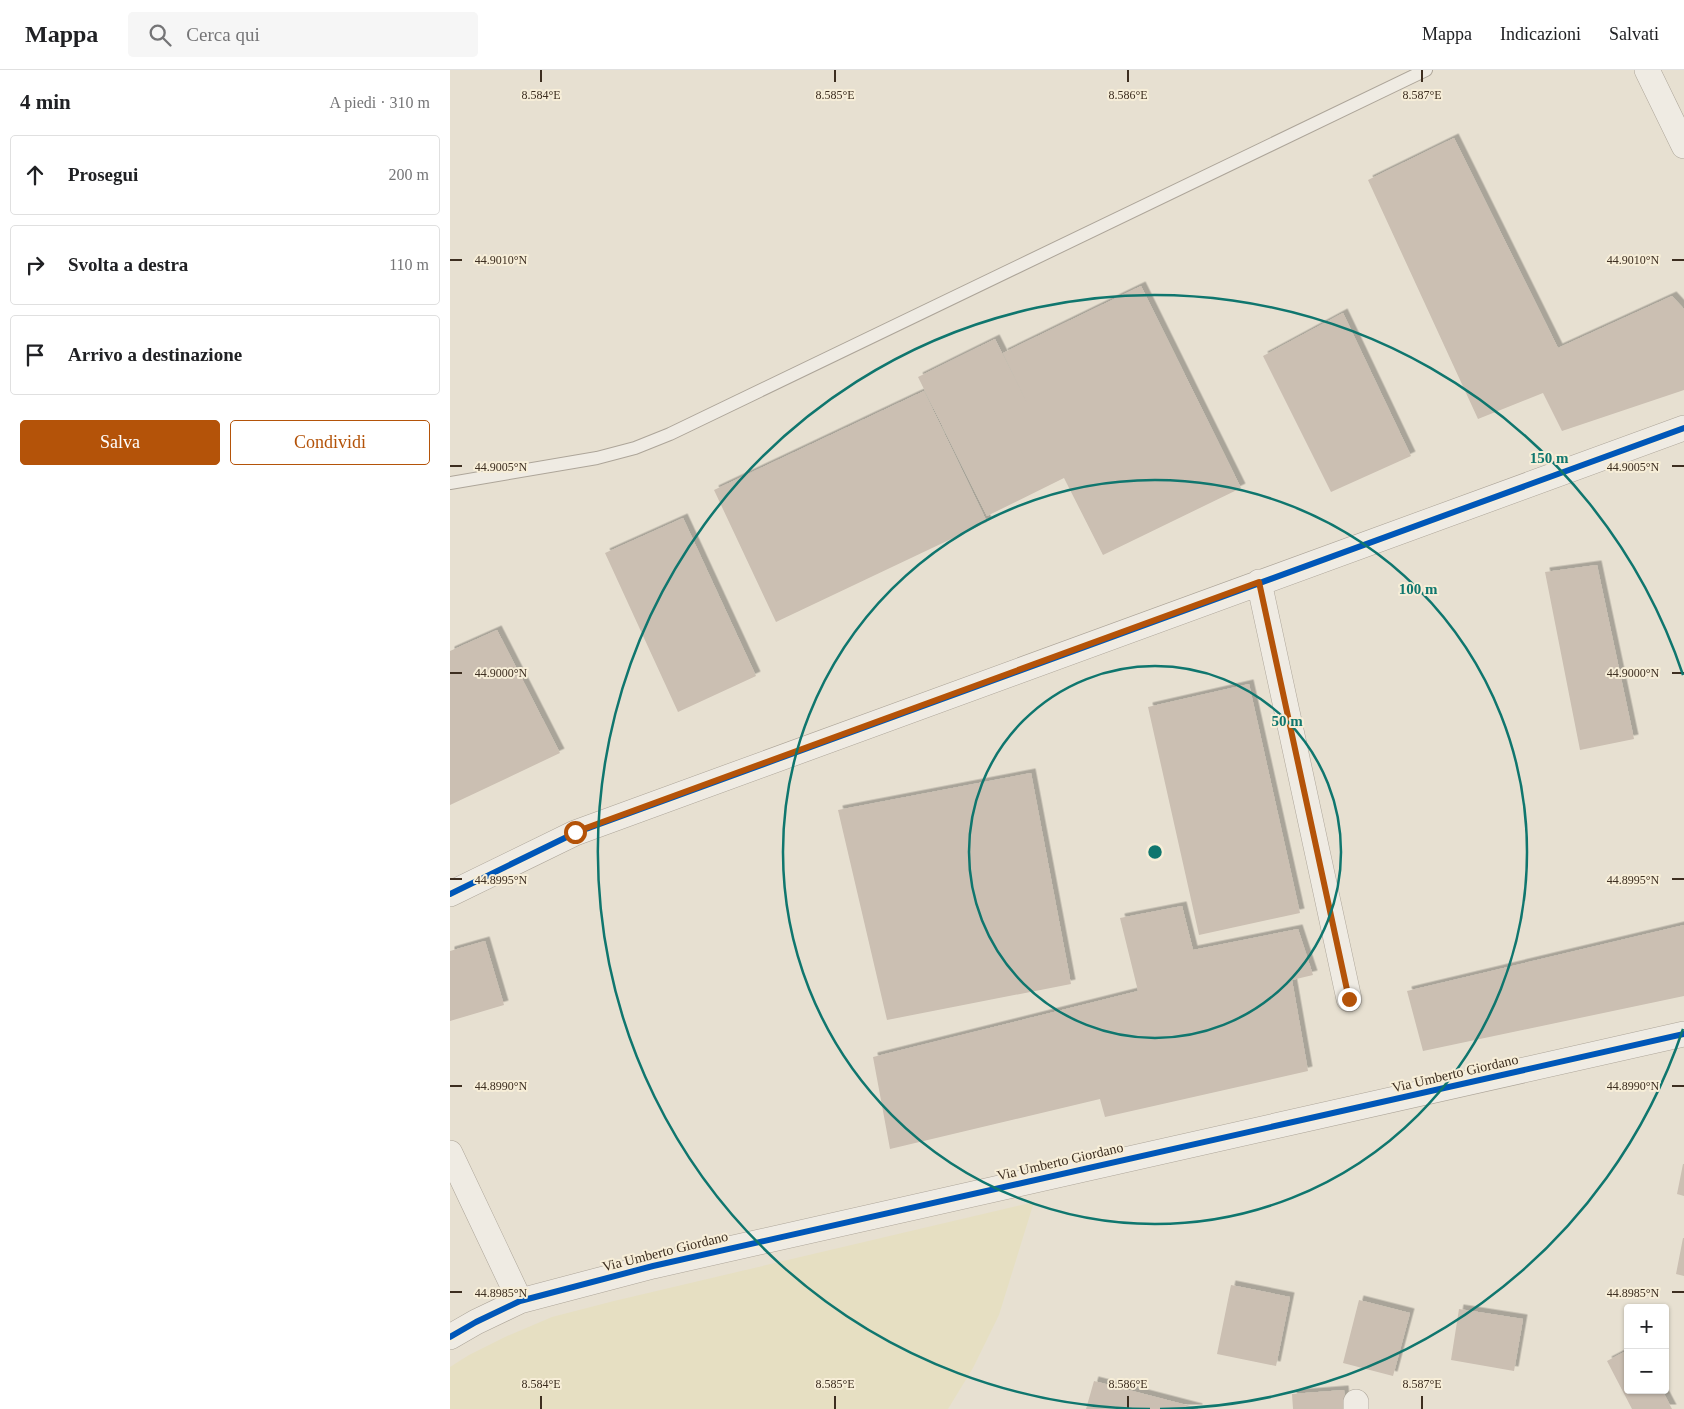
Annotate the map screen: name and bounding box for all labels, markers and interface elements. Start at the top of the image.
search box [128,12,478,57]
text: Mappa [25,21,98,47]
icon: search [146,21,174,49]
text: Cerca qui [186,24,260,45]
text: Mappa [1422,24,1472,44]
text: Indicazioni [1500,24,1581,44]
text: Salvati [1609,24,1659,44]
text: 8.584°E [521,88,561,102]
text: 8.585°E [815,88,855,102]
text: 8.586°E [1108,88,1148,102]
text: 8.587°E [1402,88,1442,102]
text: 4 min [20,90,71,114]
text: A piedi · 310 m [330,94,430,111]
icon: ahead [21,161,49,189]
text: Prosegui [68,164,138,185]
text: 200 m [389,166,429,183]
icon: right [21,251,49,279]
text: 44.9010°N [475,253,528,267]
text: 44.9010°N [1607,253,1660,267]
text: Svolta a destra [68,254,188,275]
text: 110 m [389,256,429,273]
icon: arrive [21,341,49,369]
text: Arrivo a destinazione [68,344,242,365]
button: Salva [20,420,220,465]
button: Condividi [230,420,430,465]
text: 150 m [1530,450,1569,466]
text: 44.9005°N [475,460,528,474]
text: 44.9005°N [1607,460,1660,474]
text: 100 m [1399,581,1438,597]
text: 44.9000°N [475,666,528,680]
text: 44.9000°N [1607,666,1660,680]
text: 50 m [1271,713,1303,729]
route start [564,821,587,844]
centre of rings [1146,843,1164,861]
text: 44.8995°N [475,873,528,887]
text: 44.8995°N [1607,873,1660,887]
route end [1338,988,1361,1011]
street label: Via Umberto Giordano [1391,1052,1520,1095]
text: 44.8990°N [475,1079,528,1093]
text: 44.8990°N [1607,1079,1660,1093]
street label: Via Umberto Giordano [996,1140,1125,1183]
street label: Via Umberto Giordano [601,1229,730,1274]
text: 44.8985°N [475,1286,528,1300]
text: 44.8985°N [1607,1286,1660,1300]
map controls [1624,1304,1669,1394]
button: + [1624,1304,1669,1349]
button: − [1624,1349,1669,1394]
text: 8.584°E [521,1377,561,1391]
text: 8.585°E [815,1377,855,1391]
text: 8.586°E [1108,1377,1148,1391]
text: 8.587°E [1402,1377,1442,1391]

